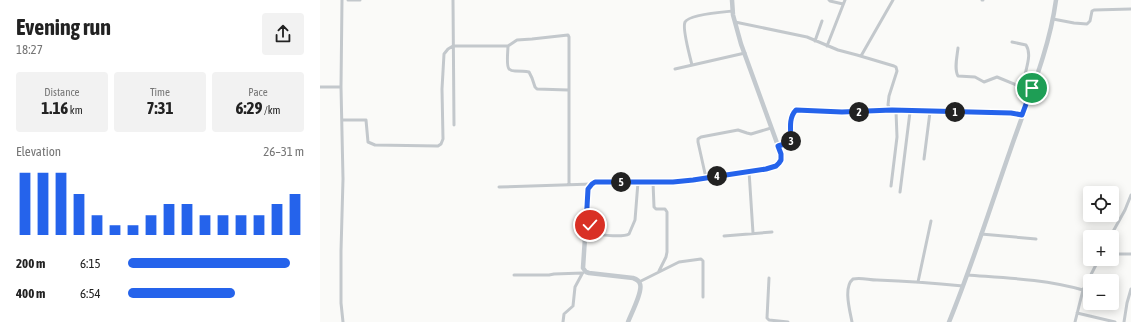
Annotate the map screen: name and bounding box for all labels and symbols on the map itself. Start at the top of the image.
pin [1015,71,1049,105]
pin: 2 [849,102,869,122]
pin: 1 [945,102,965,122]
pin: 3 [781,131,801,151]
pin: 4 [707,166,727,186]
pin: 5 [611,172,631,192]
pin [573,208,607,242]

